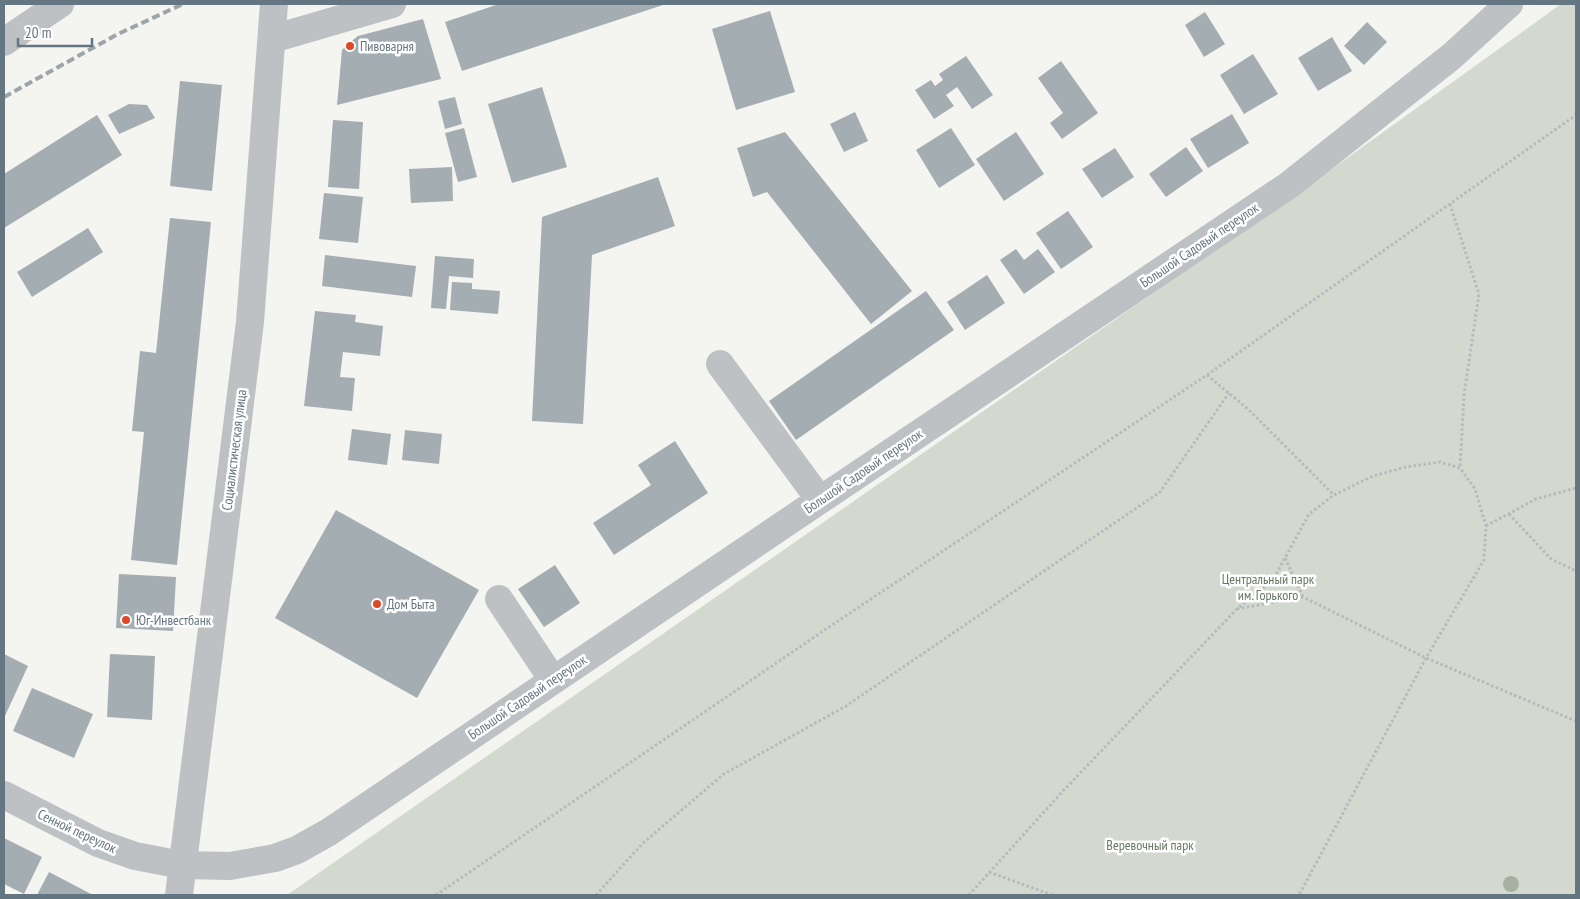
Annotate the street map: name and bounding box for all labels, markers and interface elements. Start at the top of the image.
scale bar [18,15,91,47]
text: 20 m [25,23,51,42]
place label: Пивоварня [360,37,414,55]
marker: Пивоварня [344,40,356,52]
street label: Большой Садовый переулок [1136,198,1262,291]
street label: Социалистическая улица [218,389,250,511]
street label: Большой Садовый переулок [800,424,926,517]
park label: Центральный парк им. Горького [1222,570,1315,604]
place label: Дом Быта [387,595,435,613]
marker: Дом Быта [371,598,383,610]
place label: Юг-Инвестбанк [136,611,212,629]
marker: Юг-Инвестбанк [120,614,132,626]
street label: Большой Садовый переулок [464,650,590,743]
street label: Сенной переулок [35,805,120,857]
park label: Веревочный парк [1106,836,1194,854]

